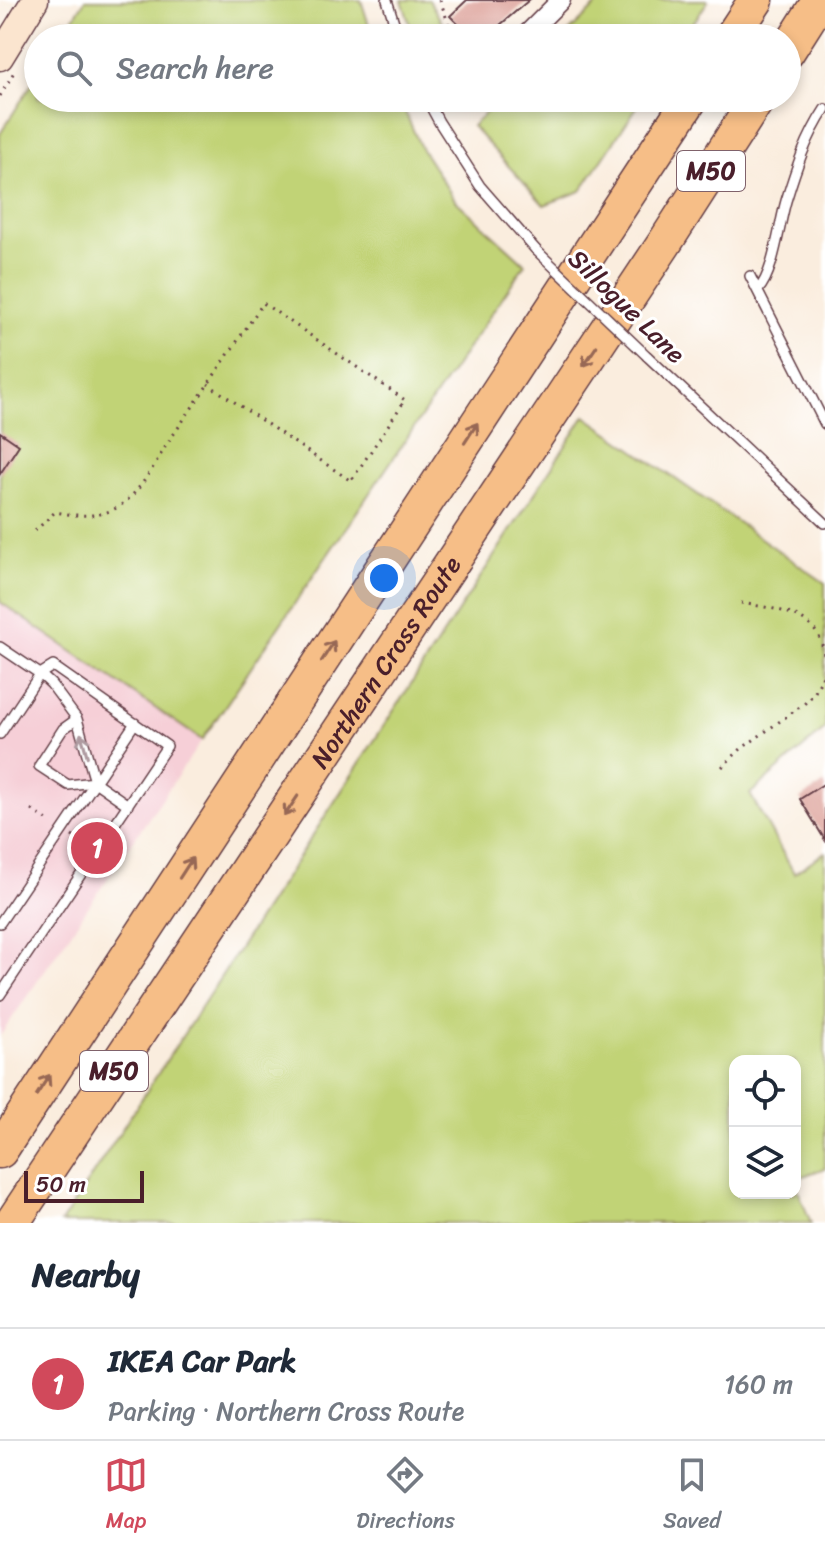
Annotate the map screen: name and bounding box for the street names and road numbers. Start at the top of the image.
road number: M50 [677,151,745,191]
street label: Sillogue Lane [557,237,697,375]
street label: Northern Cross Route [298,546,474,778]
road number: M50 [80,1051,148,1091]

